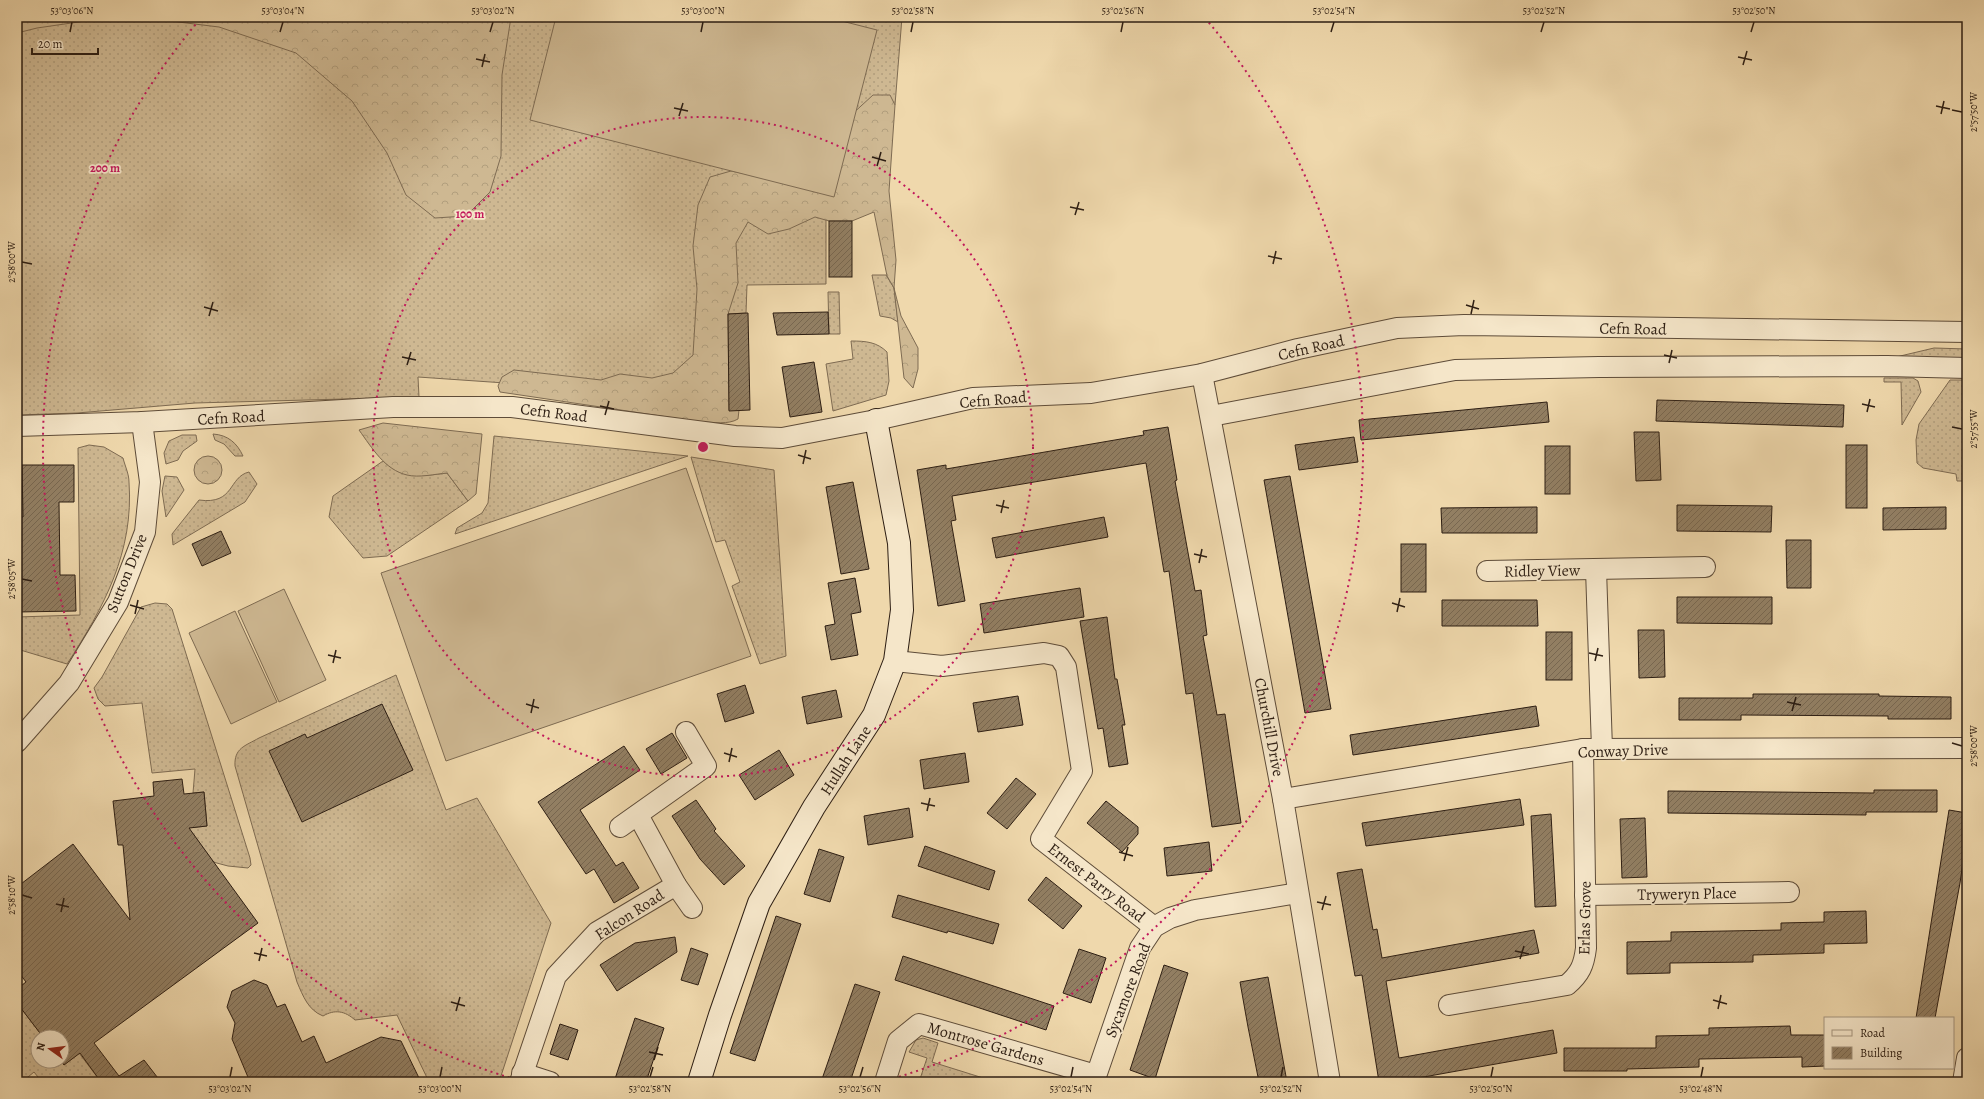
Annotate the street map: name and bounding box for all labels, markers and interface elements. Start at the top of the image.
text: 53°03'06"N [51,4,93,17]
text: 53°03'04"N [262,4,304,17]
text: 53°03'02"N [472,4,514,17]
text: 53°03'00"N [681,4,725,17]
text: 53°02'58"N [892,4,934,17]
text: 53°02'56"N [1102,4,1144,17]
text: 53°02'54"N [1313,4,1355,17]
text: 53°02'52"N [1523,4,1565,17]
text: 53°02'50"N [1732,4,1776,17]
scale bar [32,30,98,56]
text: 20 m [38,36,62,52]
text: 2°57'50"W [1967,91,1980,132]
text: 200 m [90,160,120,176]
text: 100 m [456,206,484,222]
text: 2°58'00"W [5,241,18,283]
street label: Cefn Road [1599,317,1667,341]
street label: Cefn Road [1276,330,1347,366]
street label: Cefn Road [959,386,1028,414]
street label: Cefn Road [519,398,589,428]
street label: Cefn Road [197,405,266,431]
text: 2°57'55"W [1967,409,1980,448]
centre of rings [696,440,710,454]
street label: Sutton Drive [101,531,153,616]
text: 2°58'05"W [5,558,18,599]
street label: Ridley View [1504,559,1581,583]
street label: Churchill Drive [1249,676,1289,778]
street label: Hullah Lane [815,721,877,800]
text: 2°58'00"W [1967,725,1980,767]
street label: Conway Drive [1577,738,1669,764]
street label: Ernest Parry Road [1043,838,1150,928]
text: 2°58'10"W [5,874,18,915]
street label: Erlas Grove [1573,881,1597,955]
street label: Tryweryn Place [1637,882,1737,906]
street label: Falcon Road [591,884,669,945]
street label: Sycamore Road [1100,939,1156,1041]
street label: Montrose Gardens [925,1017,1047,1071]
legend [1824,1017,1954,1069]
text: Road [1860,1025,1886,1041]
north arrow [30,1029,70,1069]
text: N [33,1041,49,1052]
text: Building [1860,1045,1902,1061]
text: 53°03'02"N [209,1082,251,1095]
text: 53°03'00"N [418,1082,462,1095]
text: 53°02'58"N [629,1082,671,1095]
text: 53°02'56"N [839,1082,881,1095]
text: 53°02'54"N [1050,1082,1092,1095]
text: 53°02'52"N [1260,1082,1302,1095]
text: 53°02'50"N [1469,1082,1513,1095]
text: 53°02'48"N [1680,1082,1722,1095]

